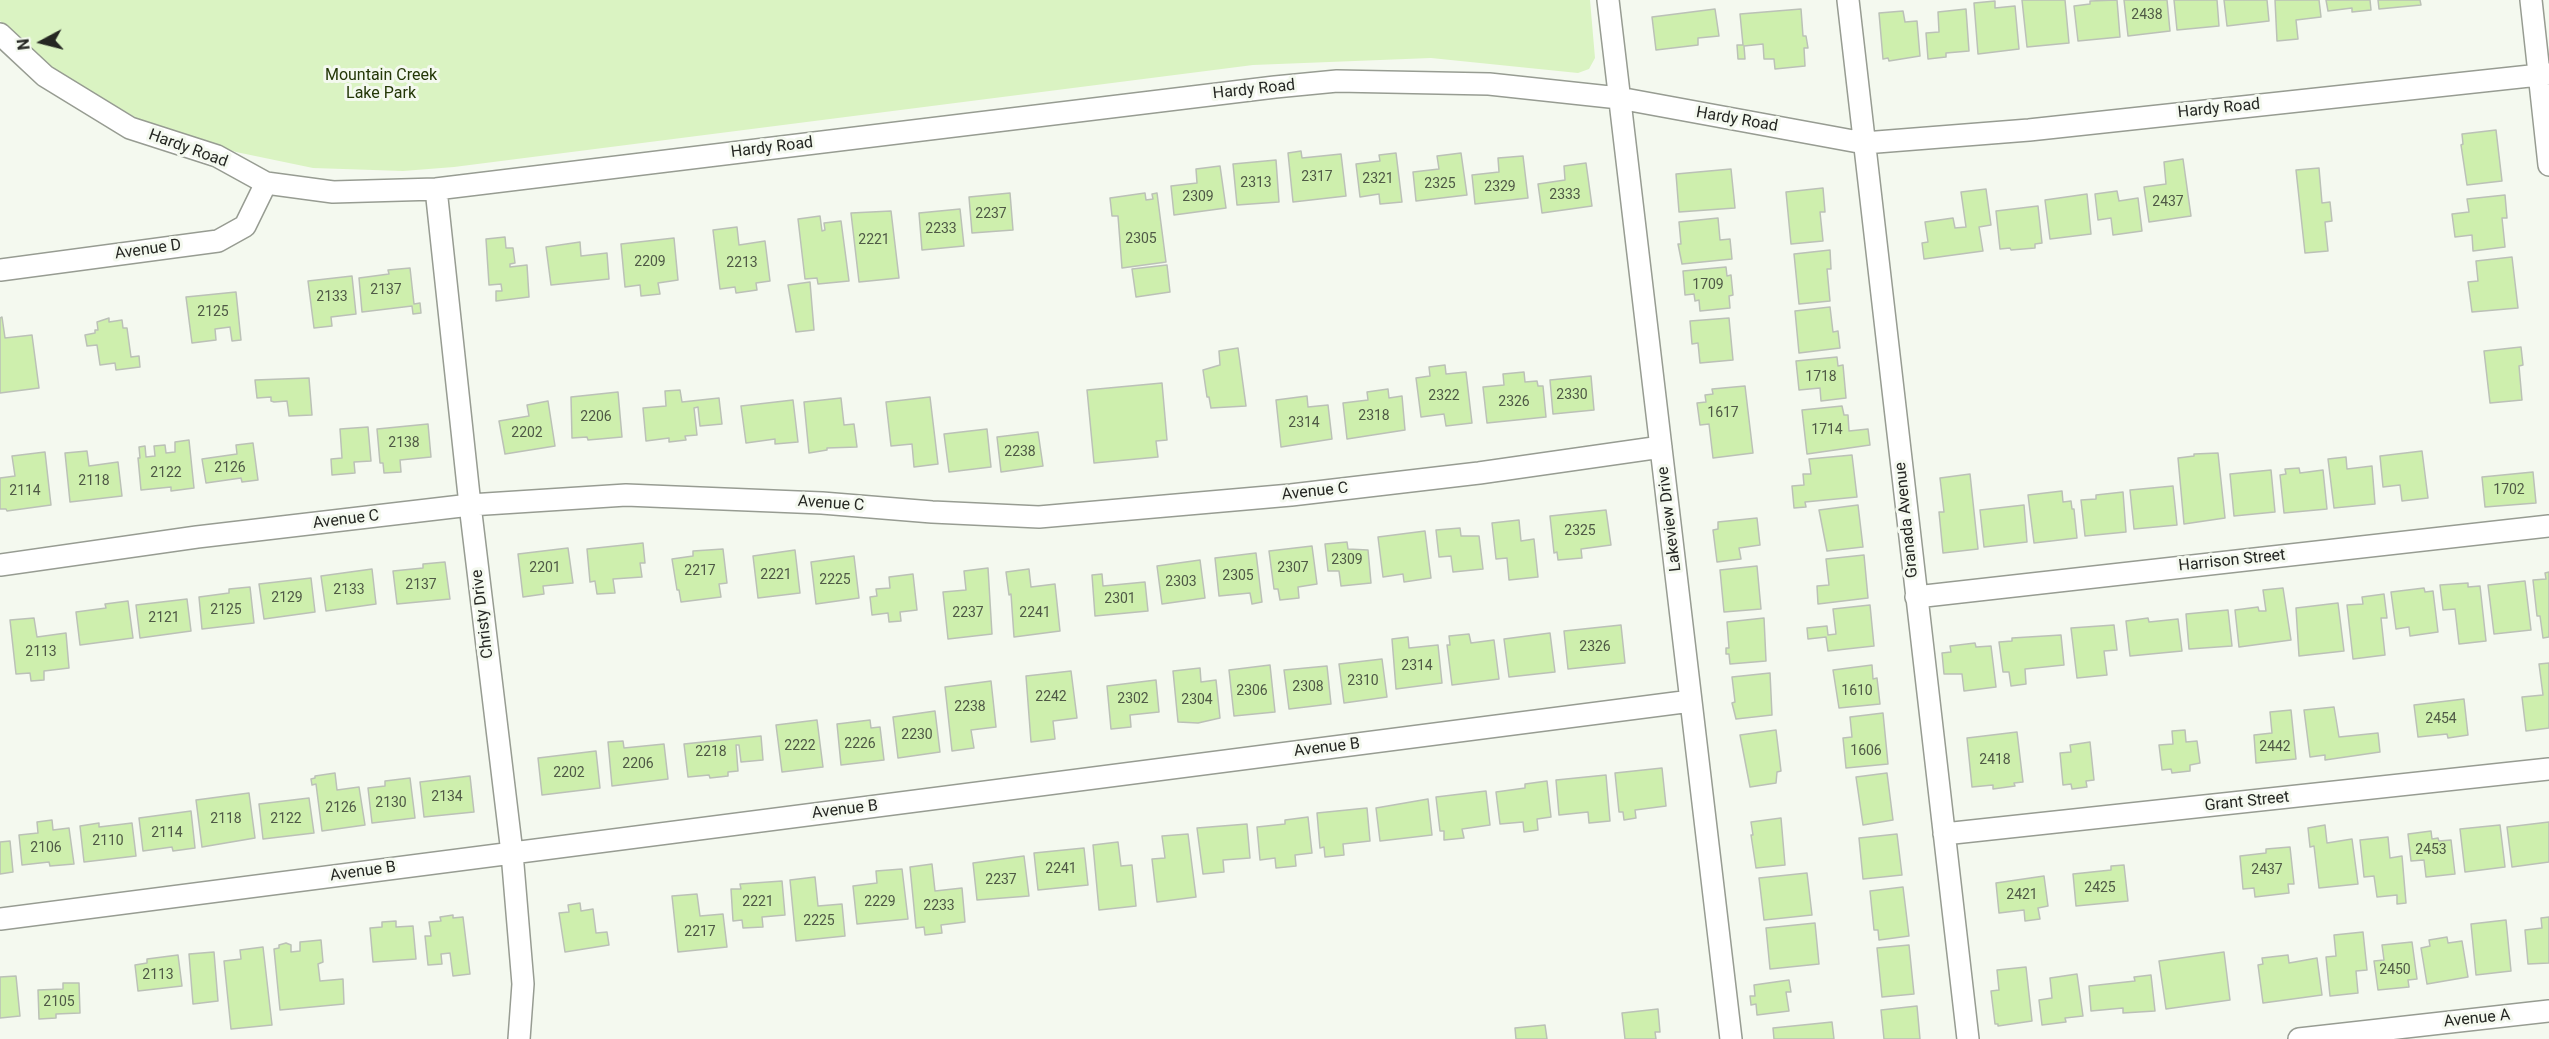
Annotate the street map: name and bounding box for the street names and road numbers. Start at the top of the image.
street label: Hardy Road [1212,76,1296,104]
street label: Hardy Road [2177,95,2261,123]
street label: Hardy Road [1695,103,1779,137]
street label: Hardy Road [146,126,230,172]
street label: Hardy Road [730,133,814,163]
street label: Avenue D [114,236,182,264]
street label: Granada Avenue [1891,461,1923,579]
street label: Lakeview Drive [1654,465,1686,573]
street label: Avenue C [1281,479,1349,505]
street label: Avenue C [797,492,865,516]
street label: Avenue C [312,506,380,534]
street label: Harrison Street [2178,546,2286,576]
street label: Christy Drive [468,568,498,660]
street label: Avenue B [1293,734,1361,762]
street label: Grant Street [2204,788,2290,816]
street label: Avenue B [811,796,879,824]
street label: Avenue B [329,858,397,886]
street label: Avenue A [2443,1006,2511,1032]

